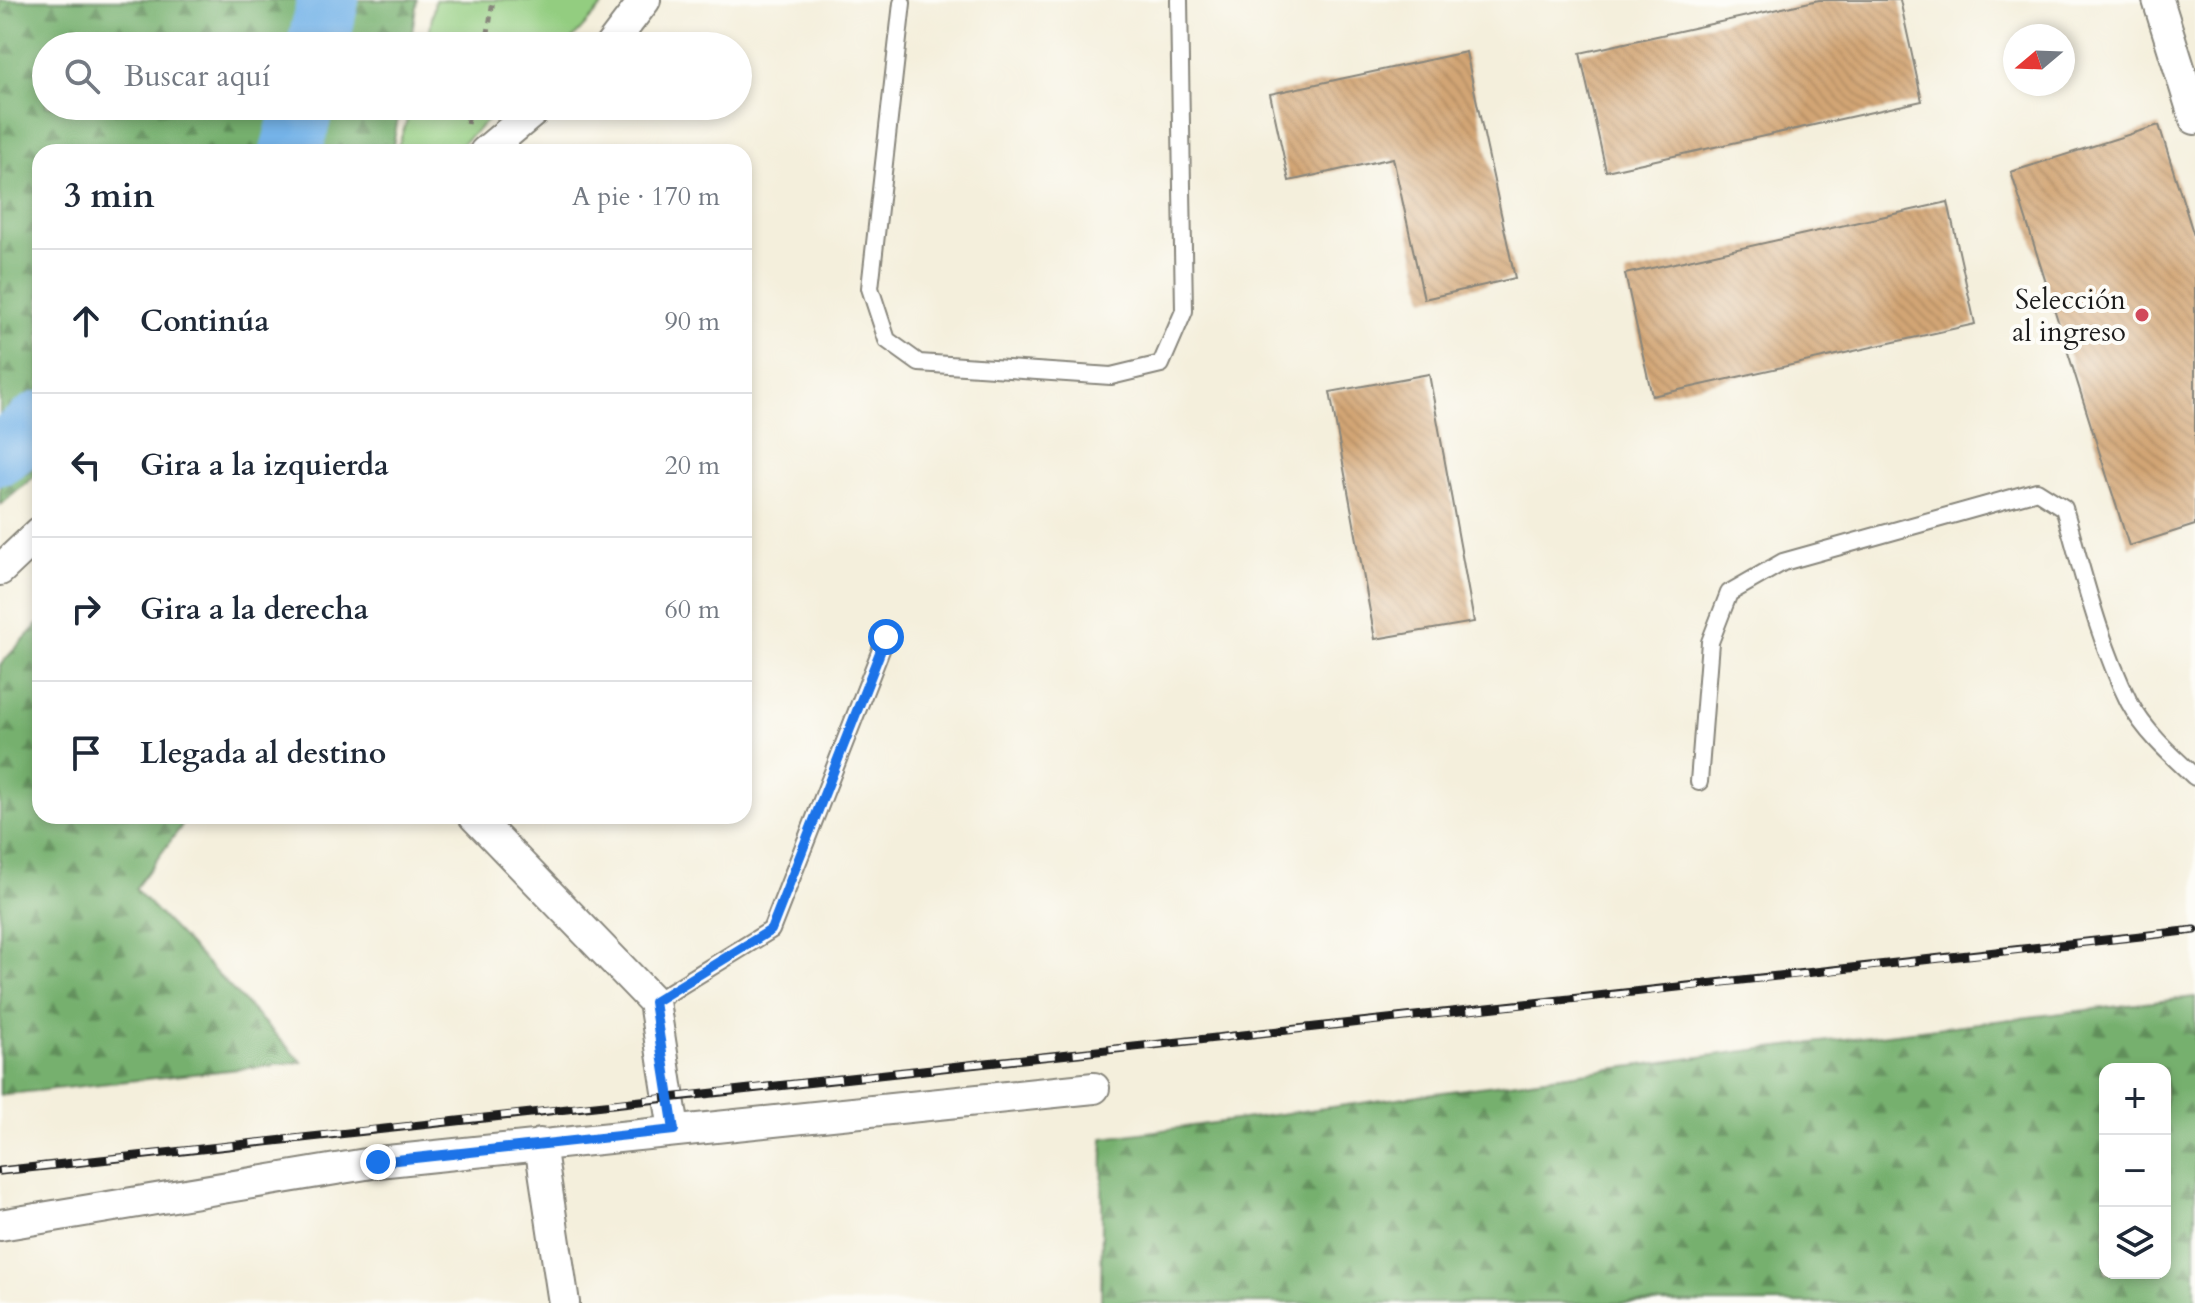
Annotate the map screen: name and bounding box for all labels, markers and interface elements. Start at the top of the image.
north arrow [2003,24,2075,96]
search box [32,32,752,120]
icon: search [60,54,104,98]
text: Buscar aquí [124,56,270,97]
text: 3 min [64,173,155,219]
text: A pie · 170 m [572,179,720,214]
place label: Selección al ingreso [2012,281,2126,351]
icon: ahead [64,299,108,343]
text: Continúa [140,301,270,342]
text: 90 m [664,304,720,339]
marker: Selección al ingreso [2133,306,2151,324]
icon: left [64,443,108,487]
text: Gira a la izquierda [140,445,389,486]
text: 20 m [664,448,720,483]
icon: right [64,587,108,631]
text: Gira a la derecha [140,589,369,630]
text: 60 m [664,592,720,627]
route start [868,619,904,655]
icon: arrive [64,731,108,775]
text: Llegada al destino [140,733,386,774]
map controls [2099,1063,2171,1279]
button: + [2099,1063,2171,1135]
button: − [2099,1135,2171,1207]
route end [360,1144,396,1180]
button: layers [2099,1207,2171,1279]

